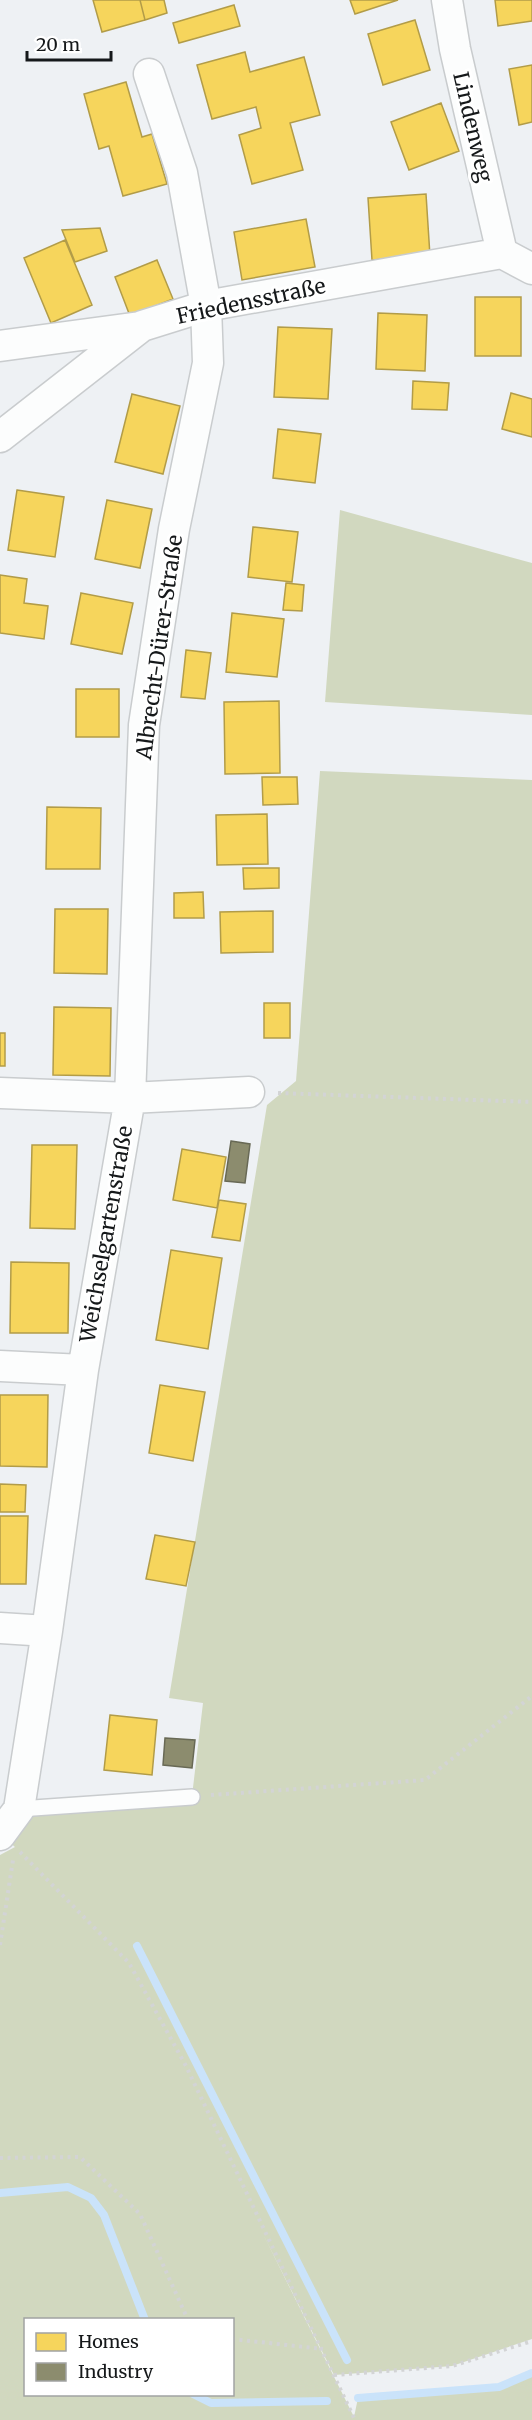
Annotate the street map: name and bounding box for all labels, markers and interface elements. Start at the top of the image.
scale bar [27,24,111,62]
text: 20 m [36,33,80,56]
street label: Lindenweg [447,69,499,185]
street label: Friedensstraße [174,272,328,330]
street label: Albrecht-Dürer-Straße [130,533,188,762]
street label: Weichselgartenstraße [73,1124,138,1345]
legend [24,2318,234,2396]
text: Homes [78,2330,139,2353]
text: Industry [78,2360,154,2383]

